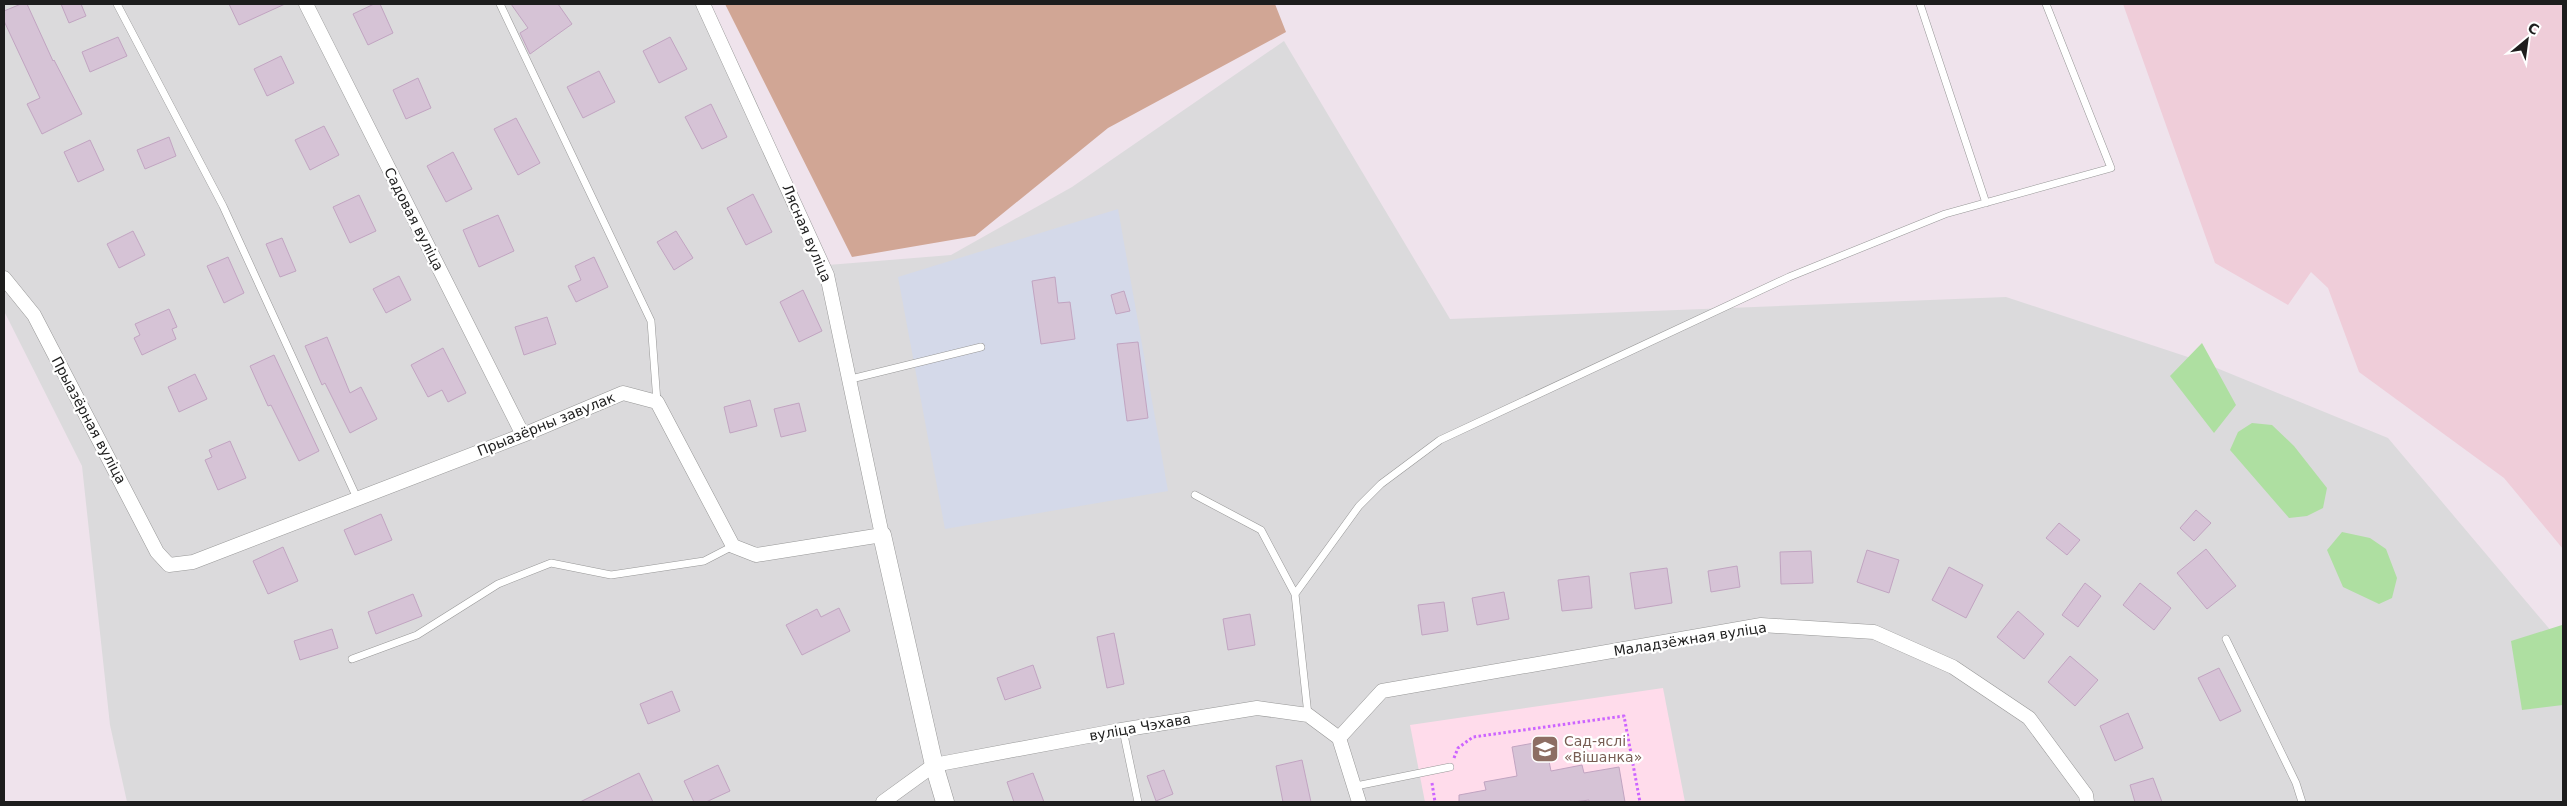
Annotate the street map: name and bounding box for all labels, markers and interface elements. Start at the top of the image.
north arrow [2502,15,2552,65]
text: С [2525,19,2542,38]
street label: Садовая вуліца [381,165,447,273]
street label: Лясная вуліца [779,182,835,284]
street label: Прыазёрная вуліца [49,354,129,486]
street label: Прыазёрны завулак [475,389,617,459]
street label: Маладзёжная вуліца [1612,619,1768,659]
street label: вуліца Чэхава [1088,710,1192,744]
place label: Сад-яслі «Вішанка» [1564,733,1642,765]
school or university icon: Сад-яслі «Вішанка» [1530,734,1560,764]

